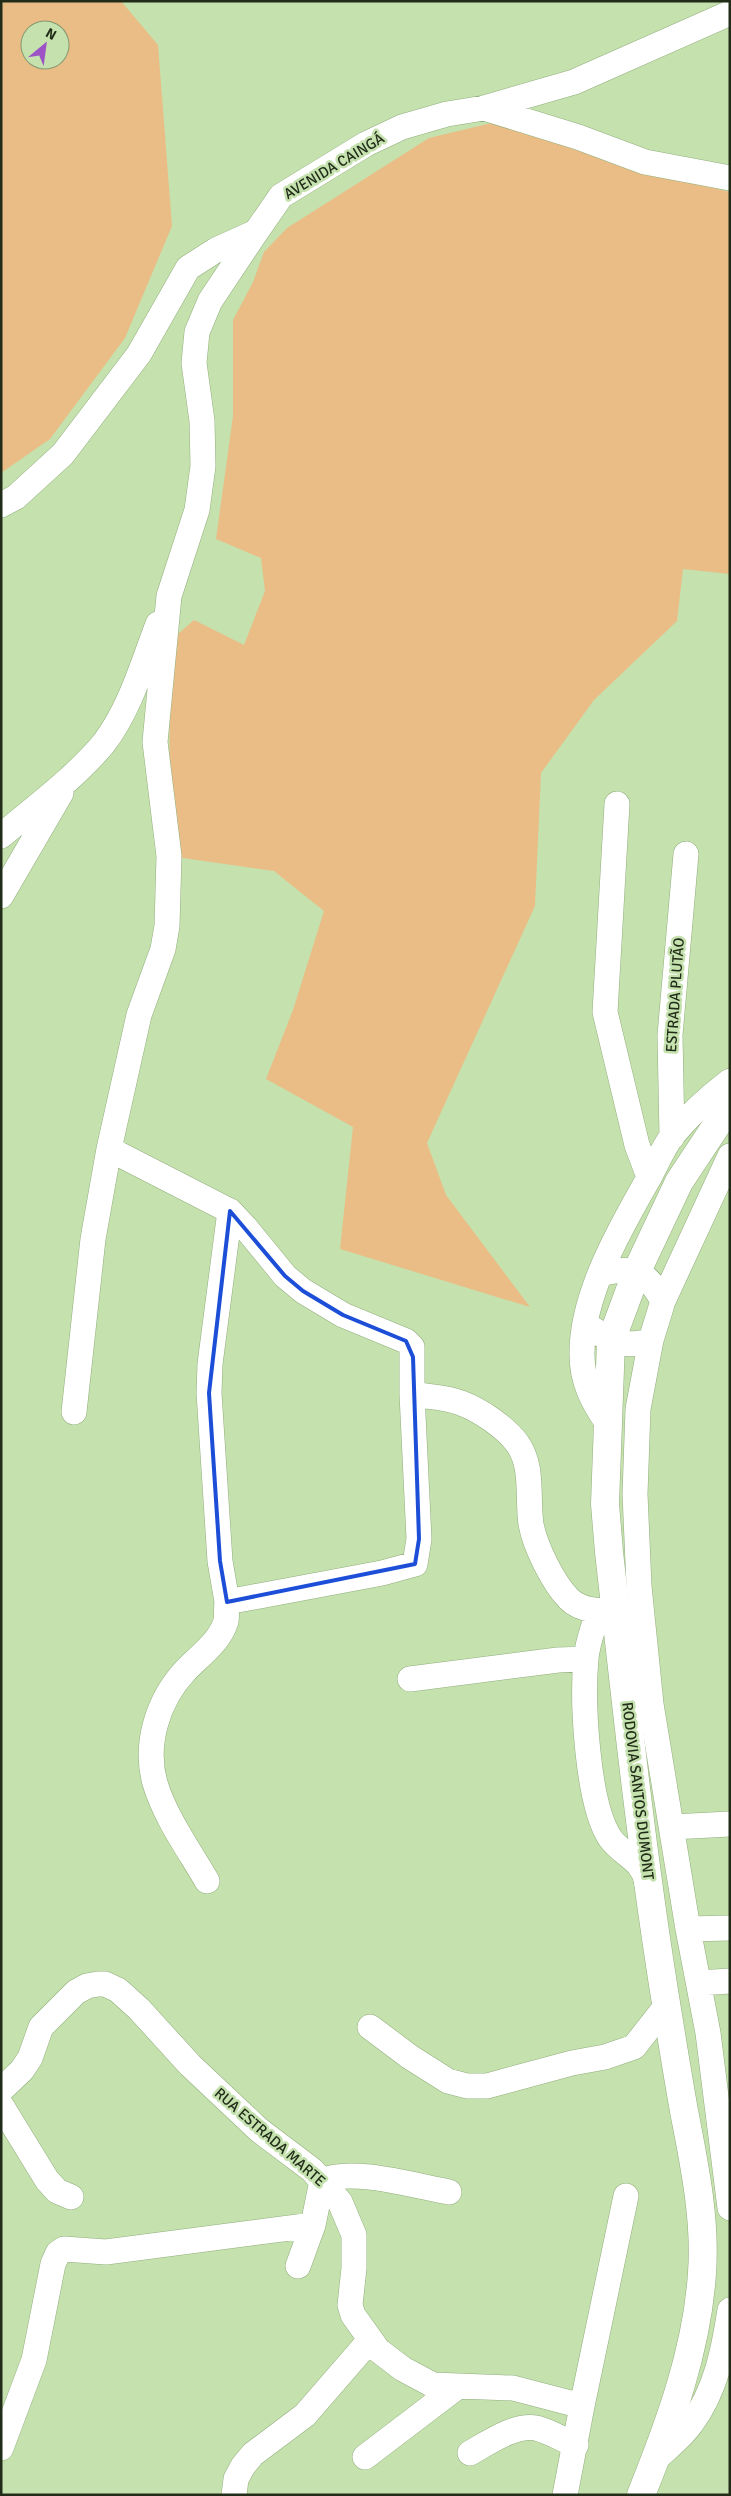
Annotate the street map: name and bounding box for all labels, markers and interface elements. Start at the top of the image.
north arrow [20,20,70,70]
text: N [43,24,59,44]
street label: AVENIDA CAINGÁ [280,128,387,203]
street label: ESTRADA PLUTÃO [661,937,688,1053]
street label: RODOVIA SANTOS DUMONT [618,1701,658,1882]
street label: RUA ESTRADA MARTE [211,2084,329,2190]

